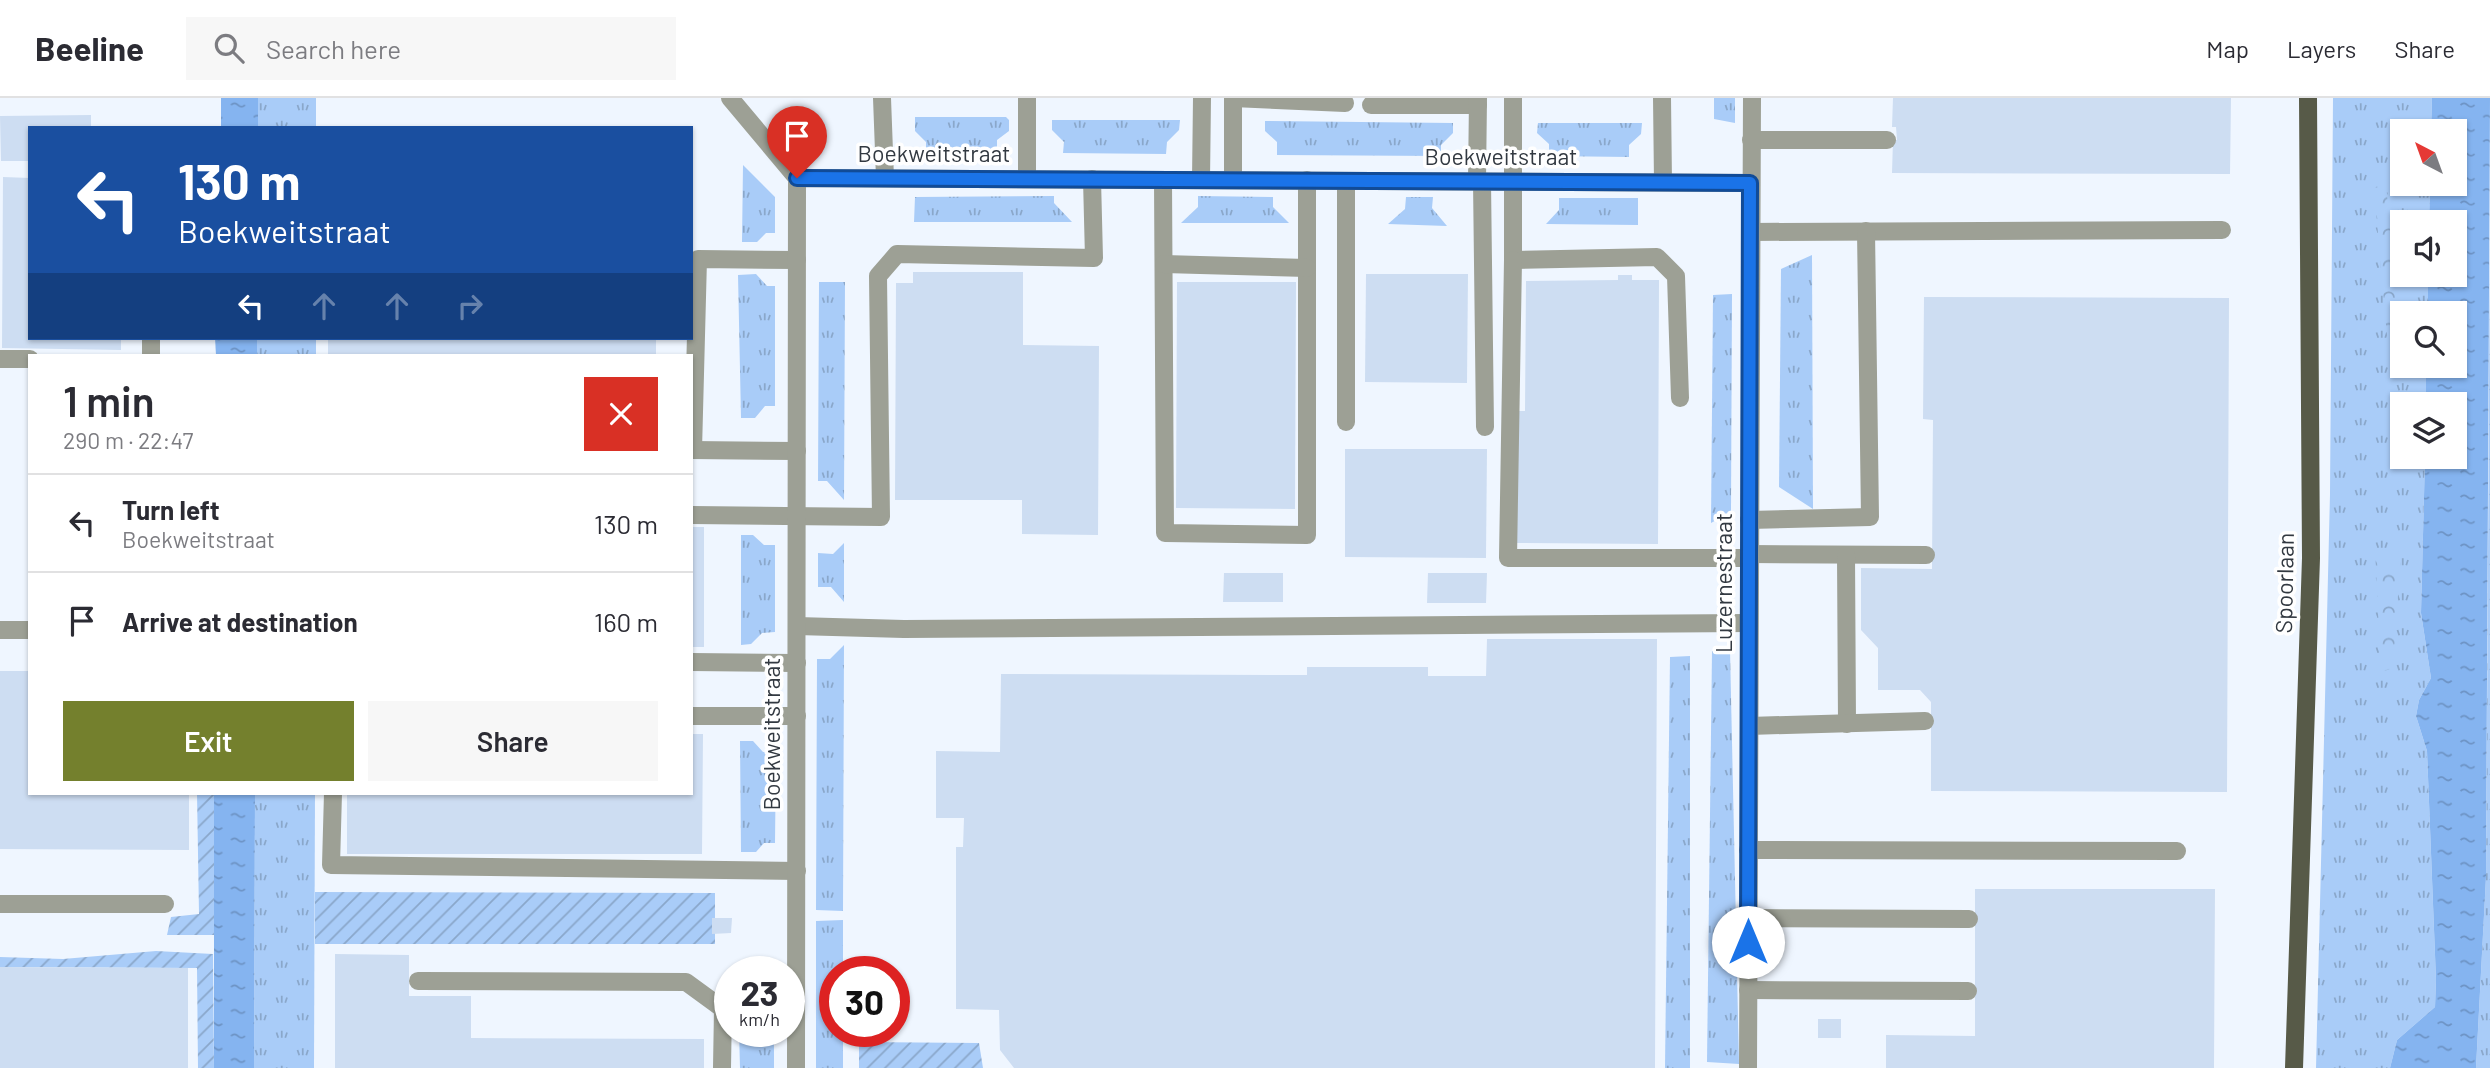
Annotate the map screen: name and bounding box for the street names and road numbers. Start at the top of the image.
street label: Boekweitstraat [858,139,1010,167]
street label: Boekweitstraat [1425,142,1577,170]
street label: Luzernestraat [1709,513,1737,653]
street label: Spoorlaan [2269,532,2299,634]
street label: Boekweitstraat [757,658,785,810]

